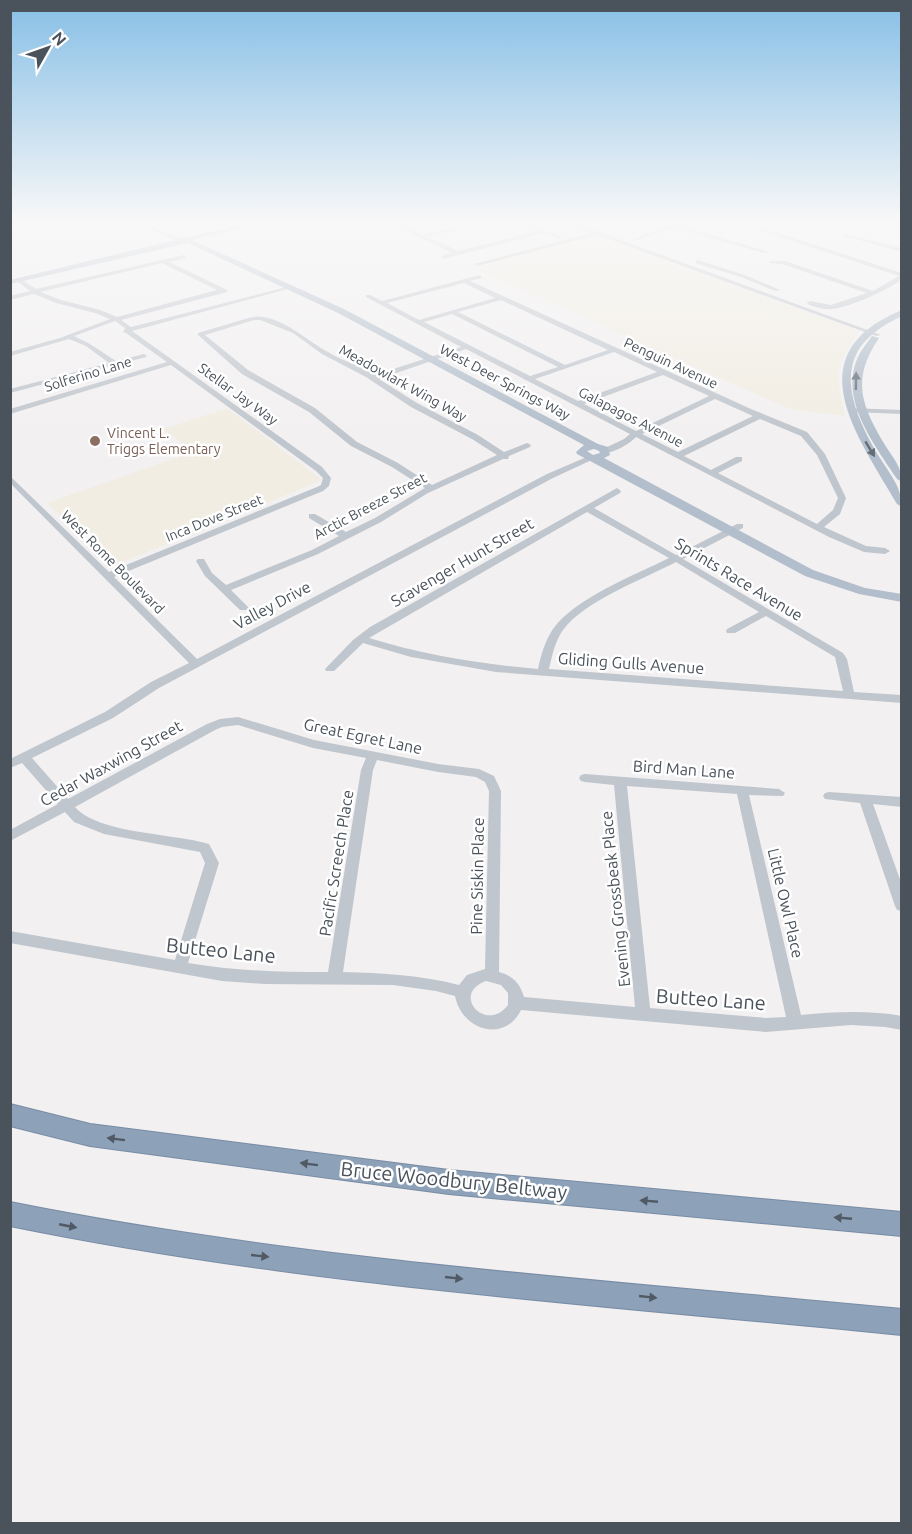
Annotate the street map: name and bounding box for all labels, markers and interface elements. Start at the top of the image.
north arrow [18,18,78,78]
text: N [49,28,70,49]
street label: Penguin Avenue [622,334,720,392]
street label: Meadowlark Wing Way [336,341,470,425]
street label: West Deer Springs Way [437,341,573,423]
street label: Solferino Lane [42,353,134,395]
street label: Stellar Jay Way [195,360,281,428]
one-way arrow [852,371,861,390]
street label: Galapagos Avenue [576,384,686,450]
place label: Vincent L. Triggs Elementary [107,425,221,457]
marker: Vincent L. Triggs Elementary [88,434,102,448]
one-way arrow [865,441,876,457]
street label: Arctic Breeze Street [311,469,430,543]
street label: Inca Dove Street [163,491,265,545]
street label: West Rome Boulevard [58,507,168,617]
street label: Scavenger Hunt Street [388,513,537,610]
street label: Sprints Race Avenue [672,534,806,624]
street label: Valley Drive [230,577,314,633]
street label: Gliding Gulls Avenue [557,649,705,677]
street label: Great Egret Lane [302,715,424,757]
street label: Cedar Waxwing Street [37,716,186,810]
street label: Bird Man Lane [632,756,736,782]
street label: Pacific Screech Place [316,788,356,938]
street label: Evening Grossbeak Place [597,810,633,988]
street label: Pine Siskin Place [467,817,487,935]
street label: Little Owl Place [765,846,807,960]
street label: Butteo Lane [165,933,277,967]
street label: Butteo Lane [655,984,767,1014]
one-way arrow [106,1134,125,1143]
street label: Bruce Woodbury Beltway [340,1157,569,1203]
one-way arrow [299,1159,318,1169]
one-way arrow [640,1196,659,1205]
one-way arrow [834,1213,853,1223]
one-way arrow [58,1222,77,1231]
one-way arrow [251,1251,270,1261]
one-way arrow [445,1273,464,1283]
one-way arrow [639,1292,658,1302]

